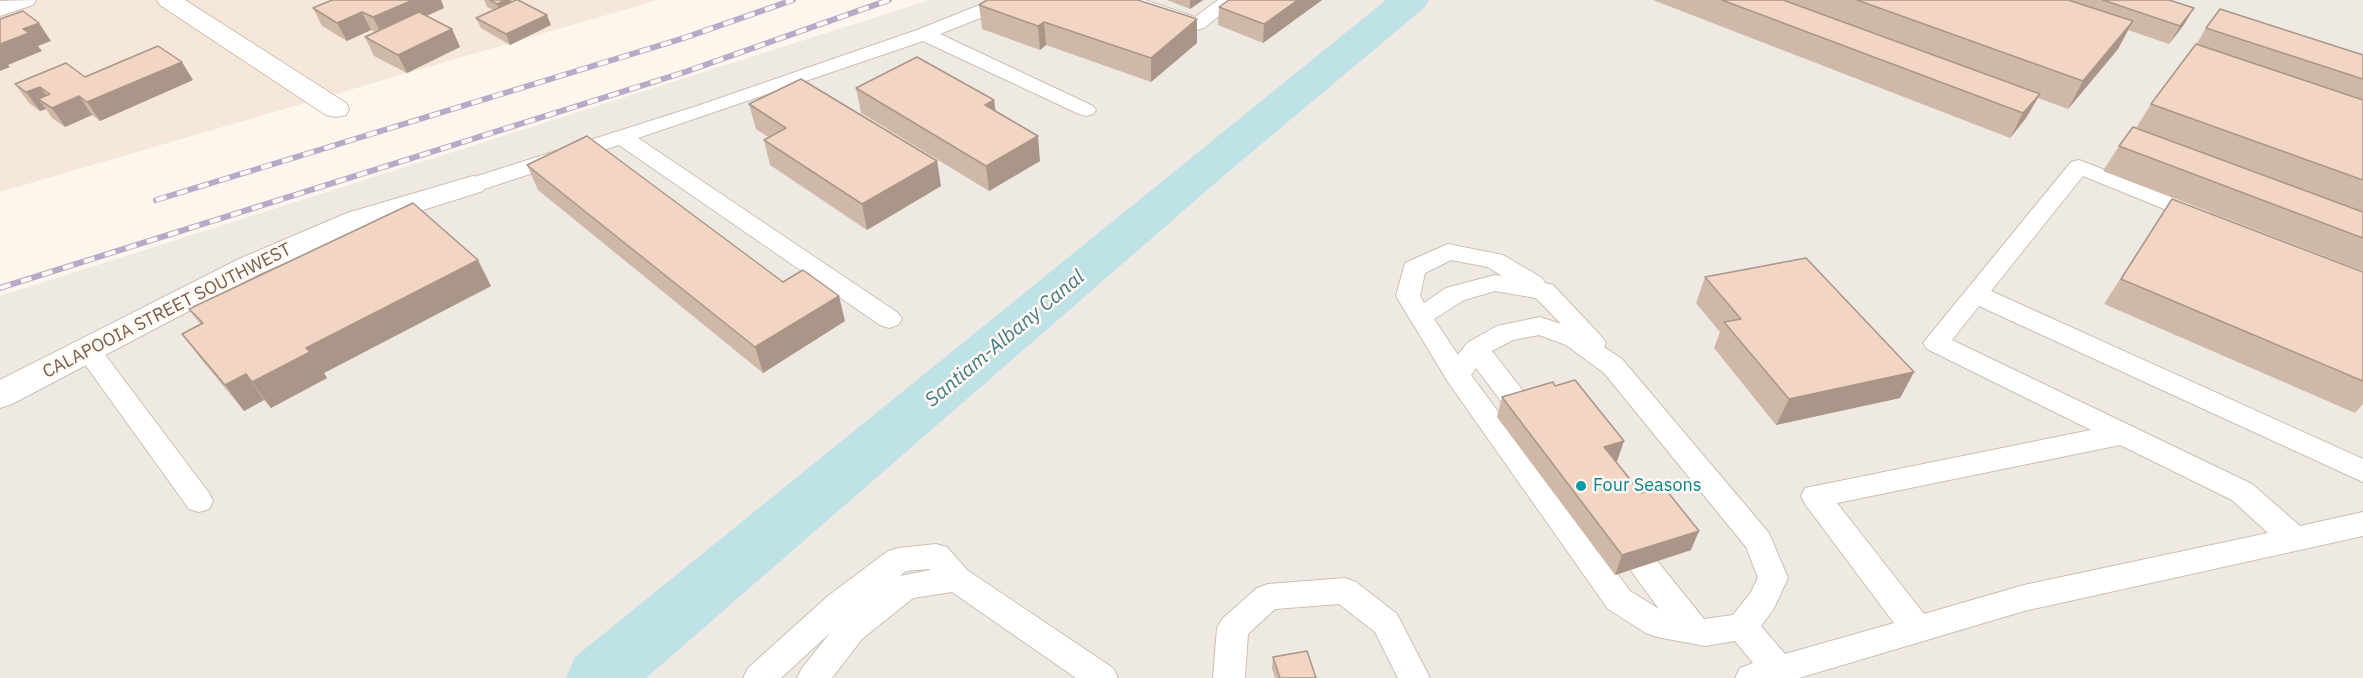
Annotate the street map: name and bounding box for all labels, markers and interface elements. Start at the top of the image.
street label: CALAPOOIA STREET SOUTHWEST [39,239,295,383]
water label: Santiam-Albany Canal [921,265,1089,413]
place label: Four Seasons [1593,475,1702,497]
marker: Four Seasons [1574,479,1588,493]

